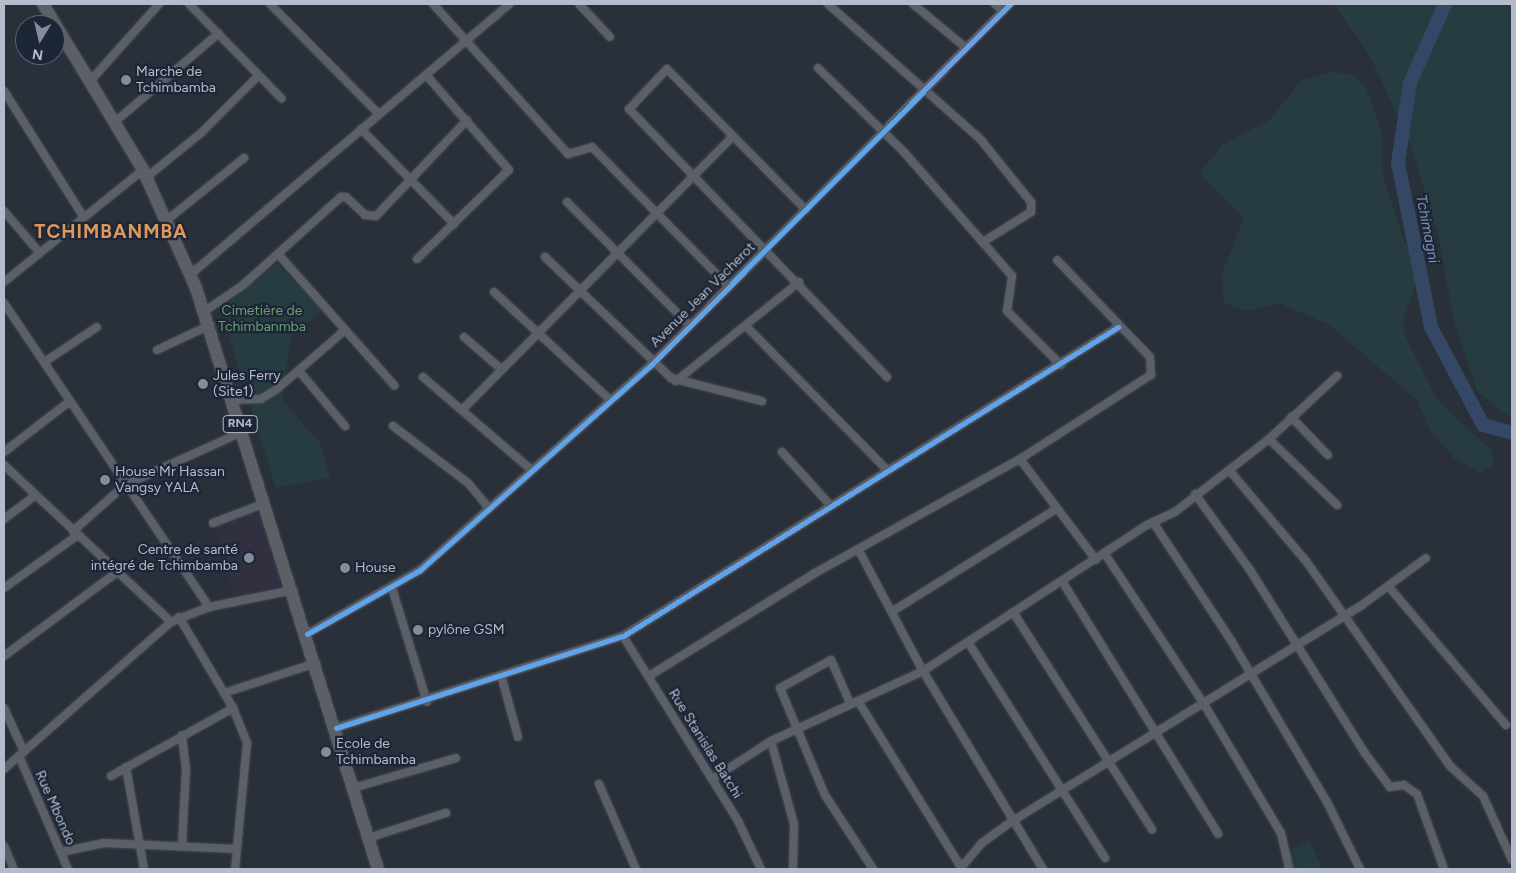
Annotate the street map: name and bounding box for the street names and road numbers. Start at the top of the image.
street label: Avenue Jean Vacherot [647,239,759,351]
road number: RN4 [222,414,258,434]
street label: Rue Stanislas Batchi [664,686,746,802]
street label: Rue Mbondo [31,768,79,848]

